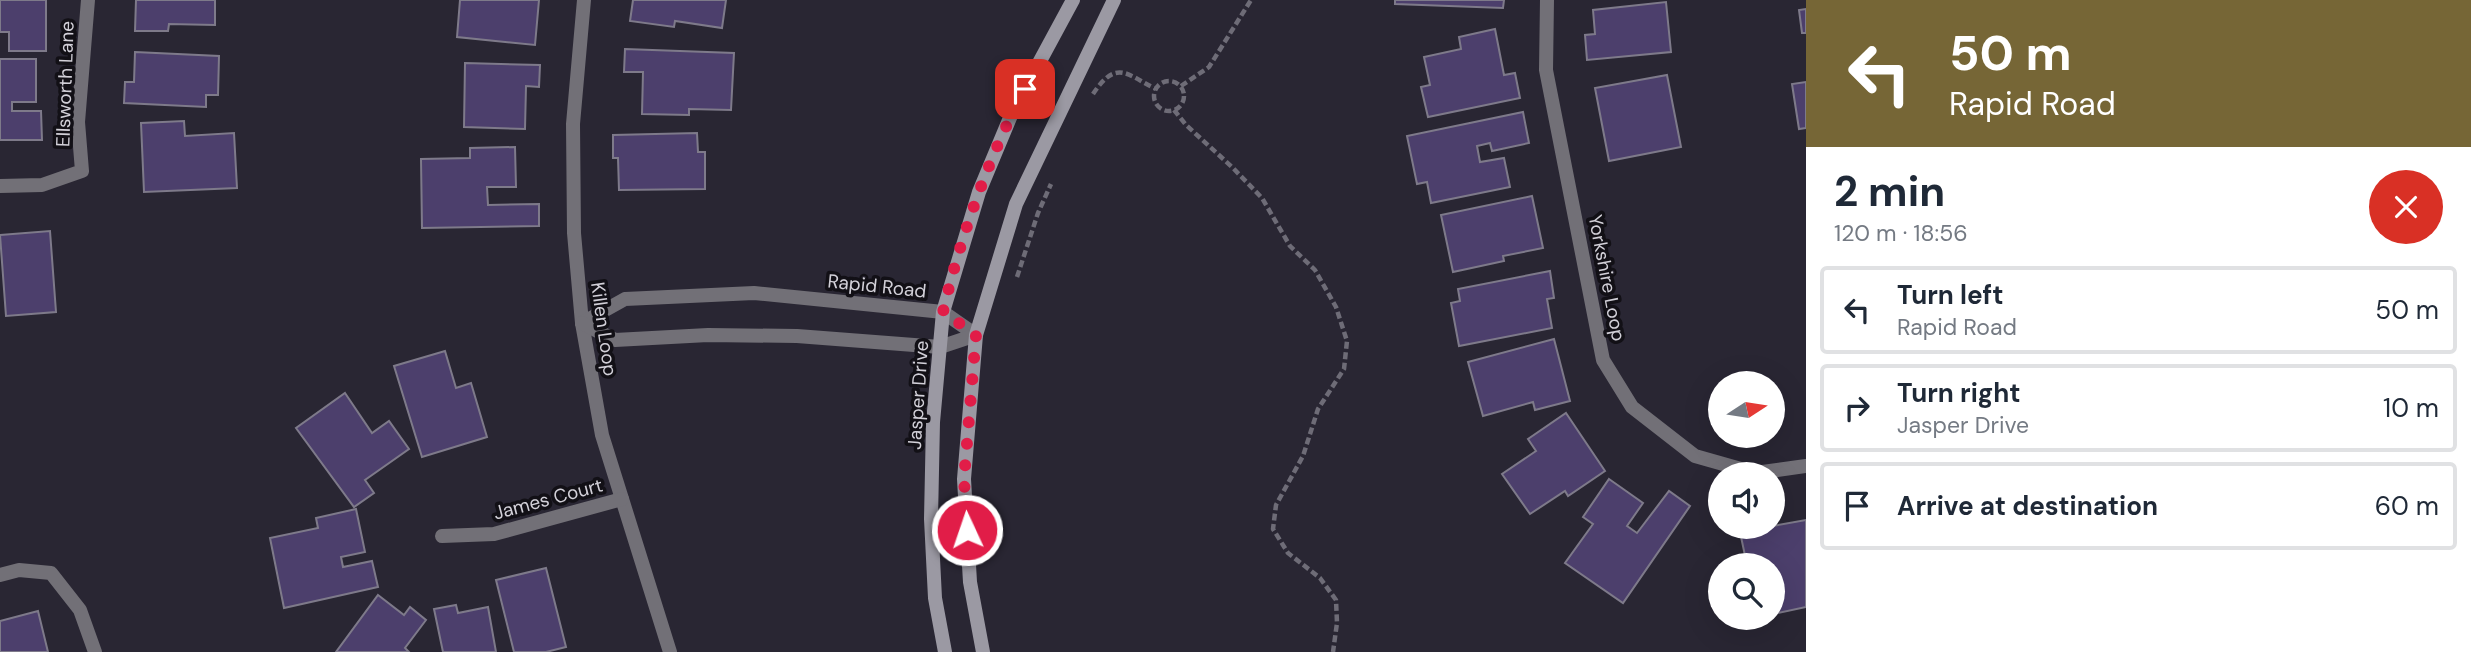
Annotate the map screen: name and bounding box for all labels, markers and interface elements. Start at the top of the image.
street label: Ellsworth Lane [50,20,80,148]
text: 50 m [1949,21,2072,85]
icon: left [1834,28,1925,119]
pin [995,59,1055,119]
icon: arrive [1006,70,1044,108]
text: Rapid Road [1949,83,2116,125]
text: 2 min [1834,164,1945,219]
button: close [2369,170,2443,244]
street label: Yorkshire Loop [1582,213,1632,343]
text: 120 m · 18:56 [1834,218,1968,248]
street label: Rapid Road [826,268,928,304]
text: Turn left [1897,278,2004,312]
street label: Killen Loop [585,280,623,378]
icon: left [1838,291,1876,329]
text: 50 m [2375,293,2439,327]
text: Rapid Road [1897,312,2017,342]
street label: Jasper Drive [902,340,934,450]
north arrow [1708,371,1785,448]
map controls [1708,371,1785,630]
text: Turn right [1897,376,2021,410]
icon: right [1838,389,1876,427]
text: 10 m [2383,391,2439,425]
text: Jasper Drive [1897,410,2029,440]
button: sound [1708,462,1785,539]
street label: James Court [490,472,606,526]
icon: arrive [1838,487,1876,525]
text: Arrive at destination [1897,489,2158,523]
text: 60 m [2375,489,2439,523]
position arrow [930,493,1004,567]
button: search [1708,553,1785,630]

